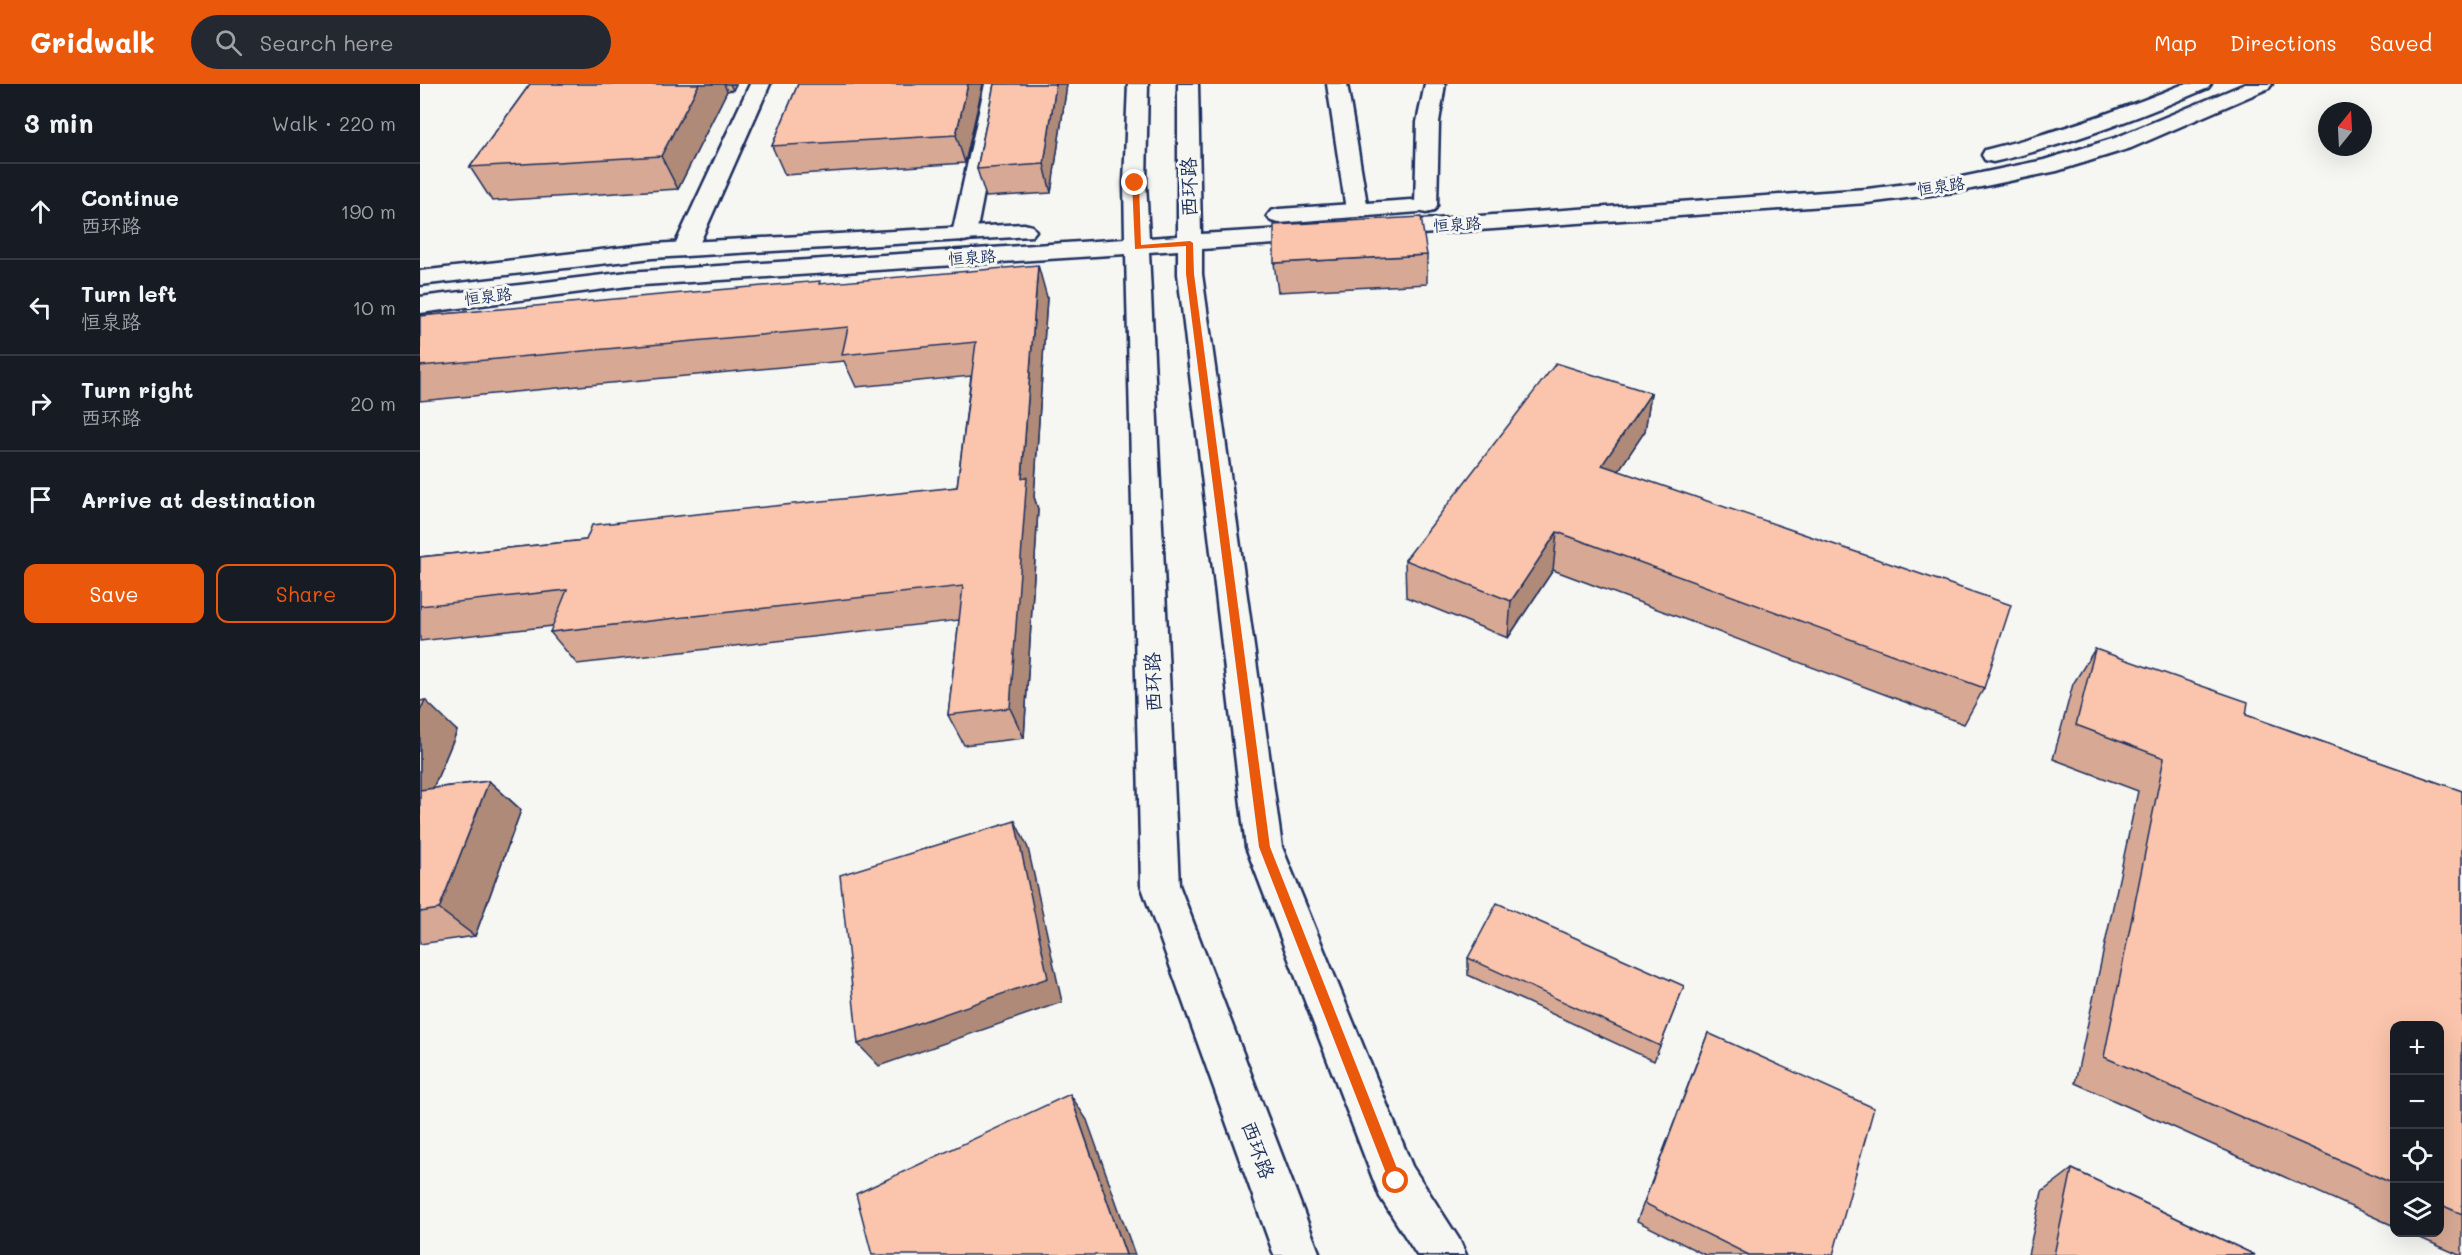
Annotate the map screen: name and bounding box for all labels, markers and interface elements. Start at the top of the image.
search box [191,15,611,69]
text: Gridwalk [30,24,155,60]
icon: search [212,26,245,59]
text: Search here [260,28,394,57]
text: Map [2154,29,2197,56]
text: Directions [2230,29,2337,56]
text: Saved [2370,29,2432,56]
north arrow [2318,102,2372,156]
text: 3 min [24,106,93,140]
text: Walk · 220 m [272,110,396,136]
street label: 西环路 [1174,156,1202,217]
route end [1121,169,1147,195]
street label: 恒泉路 [1916,172,1966,199]
text: Continue [81,183,179,212]
icon: ahead [24,195,57,228]
text: 190 m [341,198,396,224]
street label: 恒泉路 [1432,211,1482,236]
text: 西环路 [81,212,141,238]
street label: 恒泉路 [947,244,997,269]
text: Turn left [81,279,177,308]
street label: 恒泉路 [463,282,513,309]
icon: left [24,291,57,324]
text: 10 m [352,294,396,320]
text: 恒泉路 [81,308,141,334]
text: Turn right [81,375,193,404]
icon: right [24,387,57,420]
text: 20 m [350,390,396,416]
text: 西环路 [81,404,141,430]
icon: arrive [24,483,57,516]
text: Arrive at destination [81,485,316,514]
button: Save [24,564,204,623]
button: Share [216,564,396,623]
street label: 西环路 [1138,651,1166,712]
map controls [2390,1021,2444,1237]
button: + [2390,1021,2444,1075]
button: − [2390,1075,2444,1129]
street label: 西环路 [1236,1117,1282,1183]
button: locate [2390,1129,2444,1183]
route start [1382,1167,1408,1193]
button: layers [2390,1183,2444,1237]

